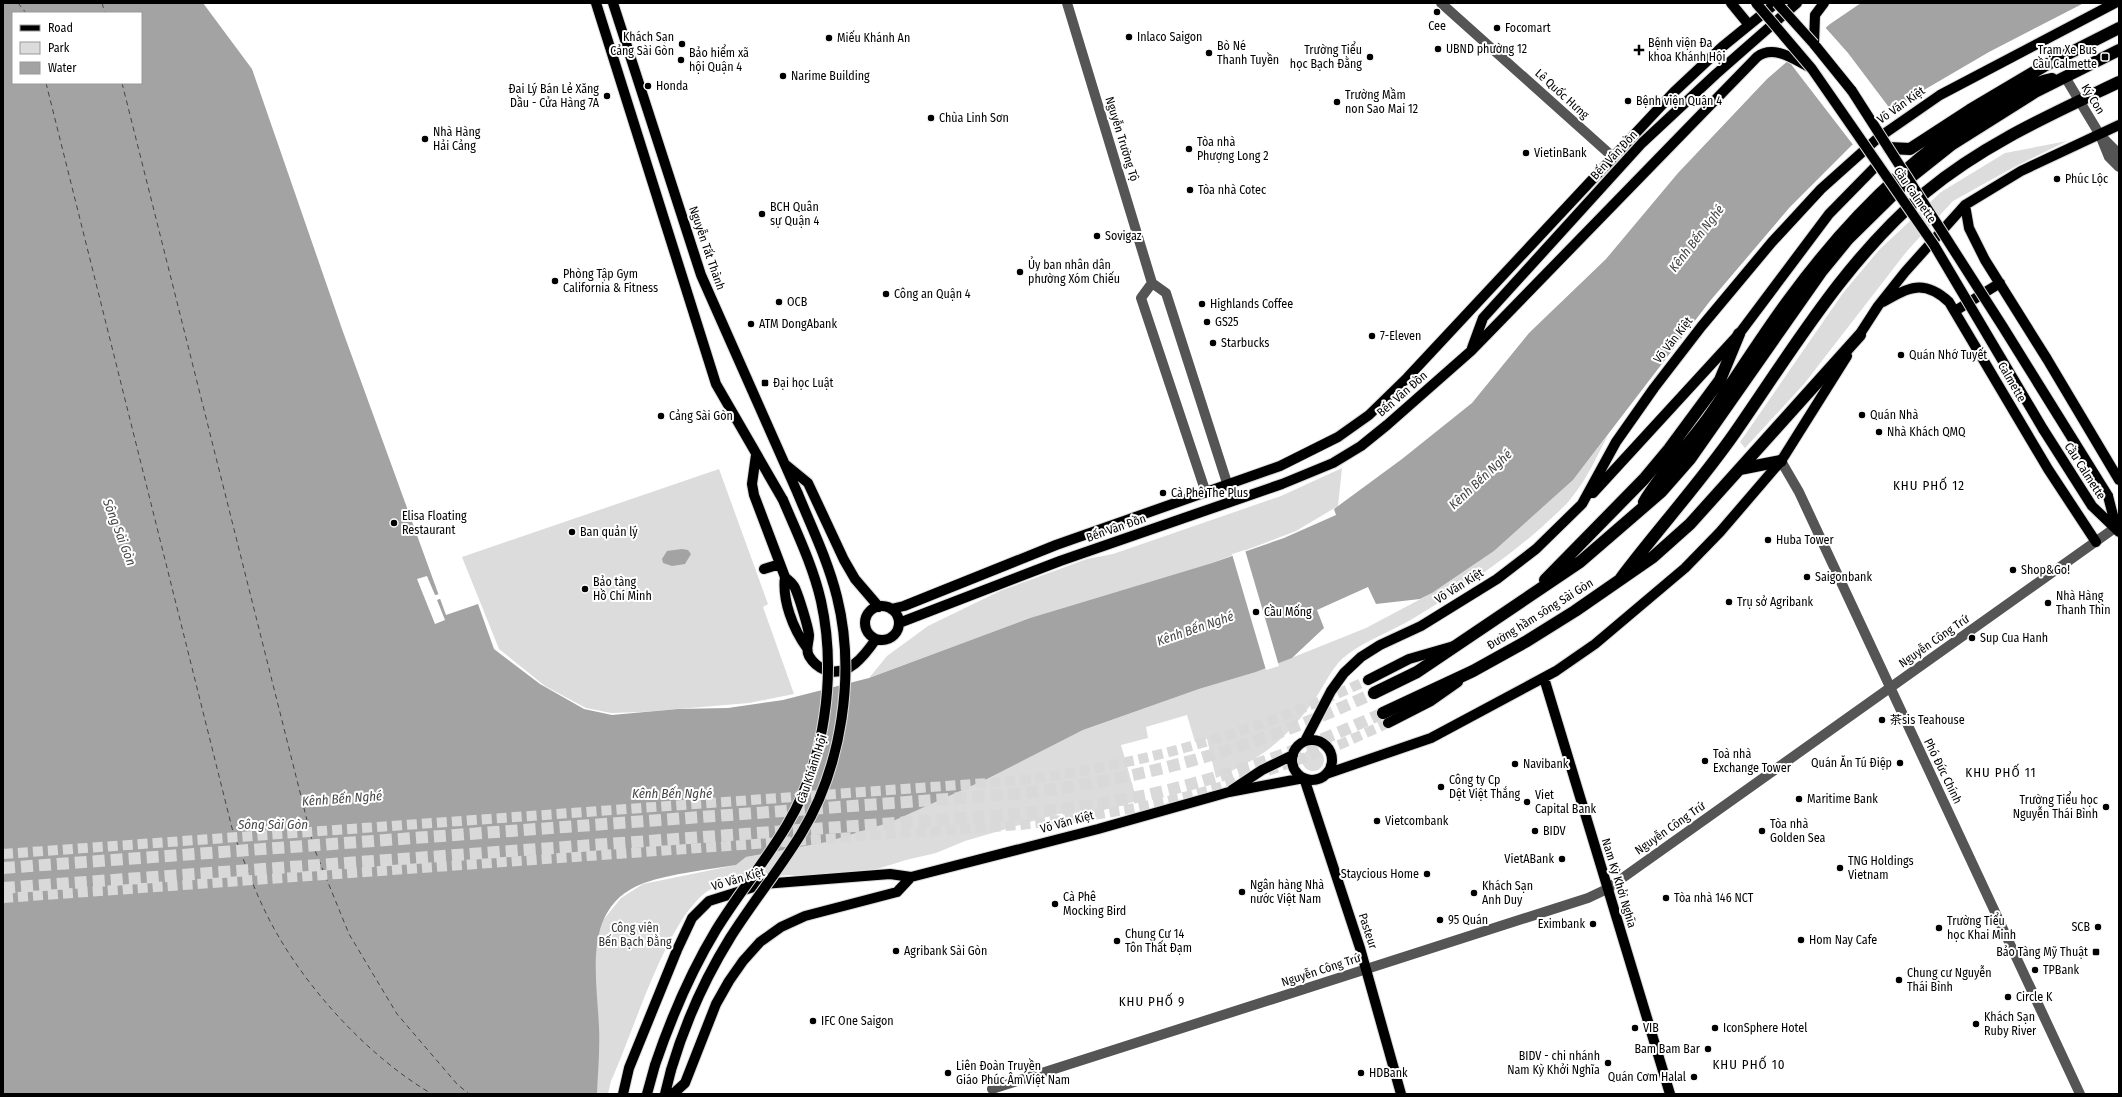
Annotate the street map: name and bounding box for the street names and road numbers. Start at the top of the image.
street label: Lê Quốc Hưng [1532,65,1593,122]
street label: Ký Con [2078,81,2108,117]
street label: Võ Văn Kiệt [1875,84,1928,126]
street label: Nguyễn Trường Tộ [1102,95,1142,183]
street label: Bến Vân Đồn [1587,127,1640,182]
street label: Cầu Calmette [1891,164,1940,226]
street label: Nguyễn Tất Thành [686,204,729,292]
street label: Võ Văn Kiệt [1651,314,1695,366]
street label: Calmette [1995,360,2029,404]
street label: Bến Vân Đồn [1373,368,1430,420]
street label: Cầu Calmette [2062,440,2109,502]
street label: Bến Vân Đồn [1084,510,1148,545]
street label: Võ Văn Kiệt [1432,566,1486,606]
street label: Đường hầm sông Sài Gòn [1484,575,1596,652]
street label: Nguyễn Công Trứ [1896,611,1972,670]
street label: Cầu Khánh Hội [793,732,830,805]
street label: Phó Đức Chính [1921,736,1965,806]
street label: Nguyễn Công Trứ [1632,798,1708,857]
street label: Võ Văn Kiệt [1039,808,1095,836]
street label: Nam Kỳ Khởi Nghĩa [1599,837,1639,930]
street label: Võ Văn Kiệt [710,865,766,893]
street label: Pasteur [1356,911,1381,951]
street label: Nguyễn Công Trứ [1279,950,1363,989]

